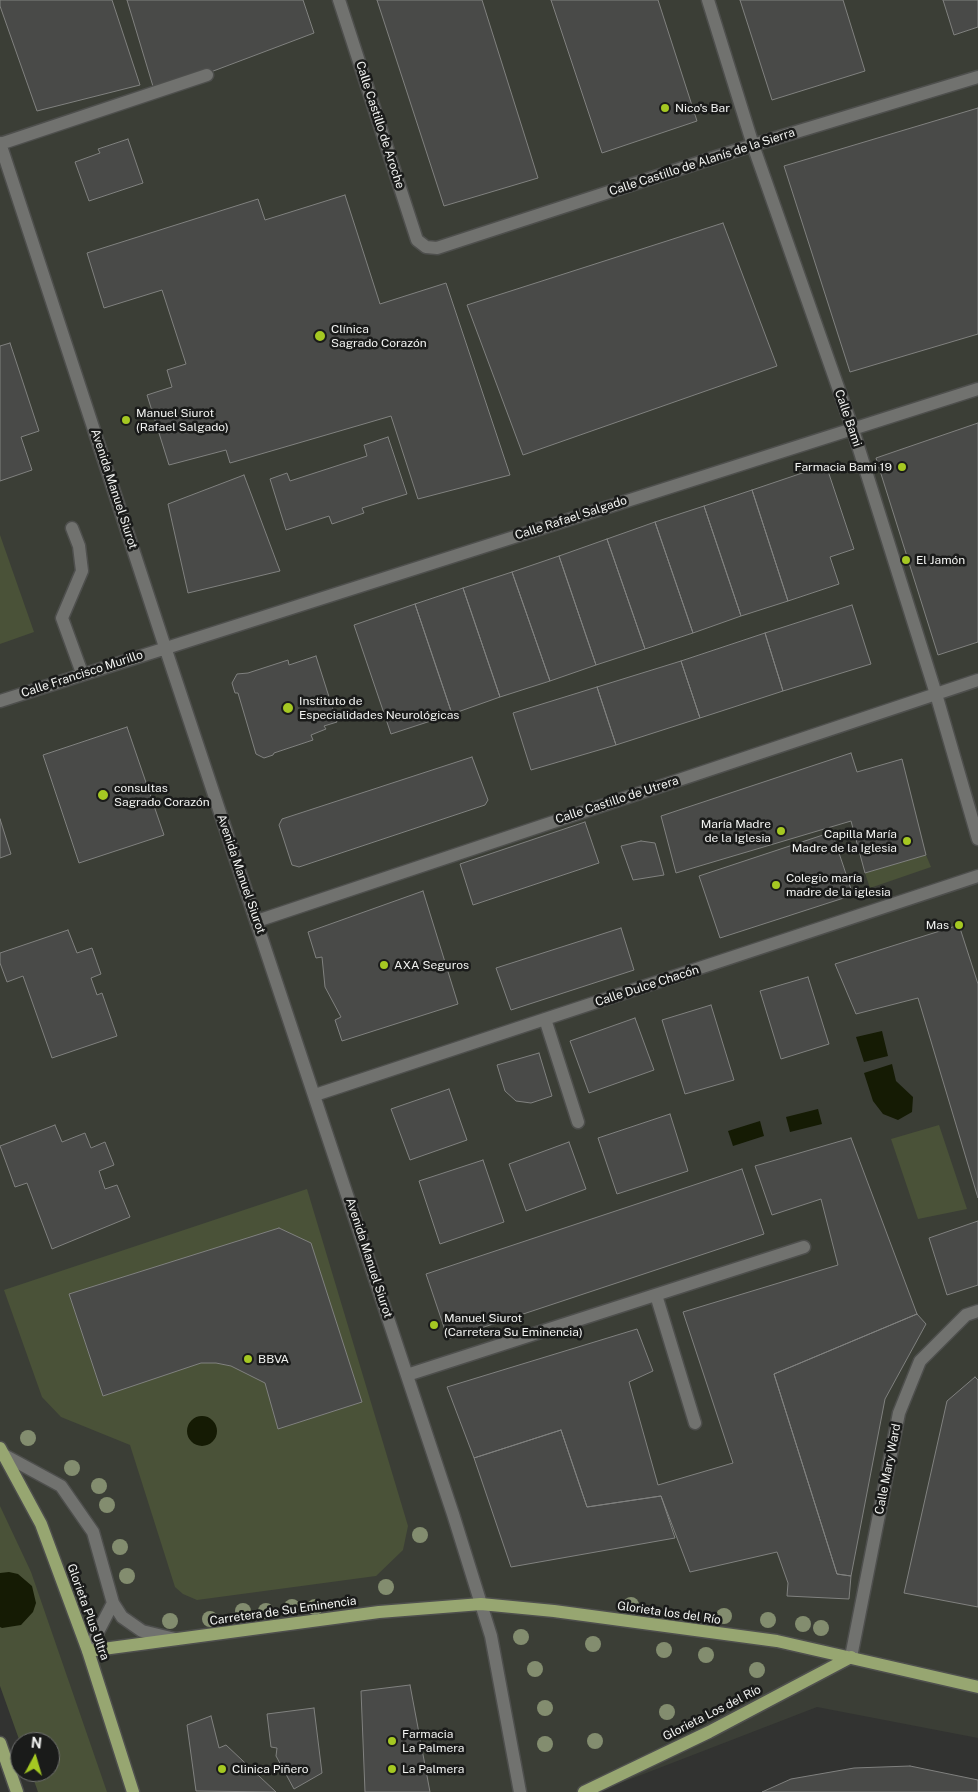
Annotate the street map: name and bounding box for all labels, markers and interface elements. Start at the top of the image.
street label: Calle Castillo de Aroche [353,59,407,191]
place label: Nico's Bar [675,101,730,115]
marker: Nico's Bar [659,102,671,114]
street label: Calle Castillo de Alanís de la Sierra [607,125,797,199]
place label: Clínica Sagrado Corazón [331,322,427,350]
marker: Clínica Sagrado Corazón [313,329,327,343]
street label: Calle Bami [832,388,864,448]
place label: Manuel Siurot (Rafael Salgado) [136,406,229,434]
marker: Manuel Siurot (Rafael Salgado) [120,414,132,426]
street label: Avenida Manuel Siurot [88,427,140,551]
place label: Farmacia Bami 19 [794,460,892,474]
marker: Farmacia Bami 19 [896,461,908,473]
street label: Calle Rafael Salgado [513,493,629,543]
place label: El Jamón [916,553,965,567]
marker: El Jamón [900,554,912,566]
street label: Calle Francisco Murillo [19,648,145,700]
place label: Instituto de Especialidades Neurológicas [299,694,459,722]
marker: Instituto de Especialidades Neurológicas [281,701,295,715]
street label: Calle Castillo de Utrera [554,773,680,827]
place label: consultas Sagrado Corazón [114,781,210,809]
marker: consultas Sagrado Corazón [96,788,110,802]
street label: Avenida Manuel Siurot [214,812,268,936]
place label: María Madre de la Iglesia [701,817,771,845]
marker: María Madre de la Iglesia [775,825,787,837]
place label: Capilla María Madre de la Iglesia [792,827,897,855]
marker: Capilla María Madre de la Iglesia [901,835,913,847]
place label: Colegio maría madre de la iglesia [786,871,891,899]
marker: Colegio maría madre de la iglesia [770,879,782,891]
place label: Mas [926,918,949,932]
marker: Mas [953,919,965,931]
place label: AXA Seguros [394,958,469,972]
marker: AXA Seguros [378,959,390,971]
street label: Calle Dulce Chacón [593,962,701,1010]
street label: Avenida Manuel Siurot [343,1196,395,1320]
place label: Manuel Siurot (Carretera Su Eminencia) [444,1311,583,1339]
marker: Manuel Siurot (Carretera Su Eminencia) [428,1319,440,1331]
place label: BBVA [258,1352,289,1366]
marker: BBVA [242,1353,254,1365]
street label: Calle Mary Ward [872,1422,904,1516]
street label: Glorieta Plus Ultra [64,1562,112,1662]
street label: Carretera de Su Eminencia [209,1594,357,1628]
street label: Glorieta los del Río [616,1599,722,1627]
street label: Glorieta Los del Río [661,1682,763,1744]
place label: Farmacia La Palmera [402,1727,464,1755]
north arrow [10,1732,60,1782]
text: N [30,1735,43,1752]
marker: Farmacia La Palmera [386,1735,398,1747]
place label: Clinica Piñero [232,1762,309,1776]
place label: La Palmera [402,1762,464,1776]
marker: Clinica Piñero [216,1763,228,1775]
marker: La Palmera [386,1763,398,1775]

